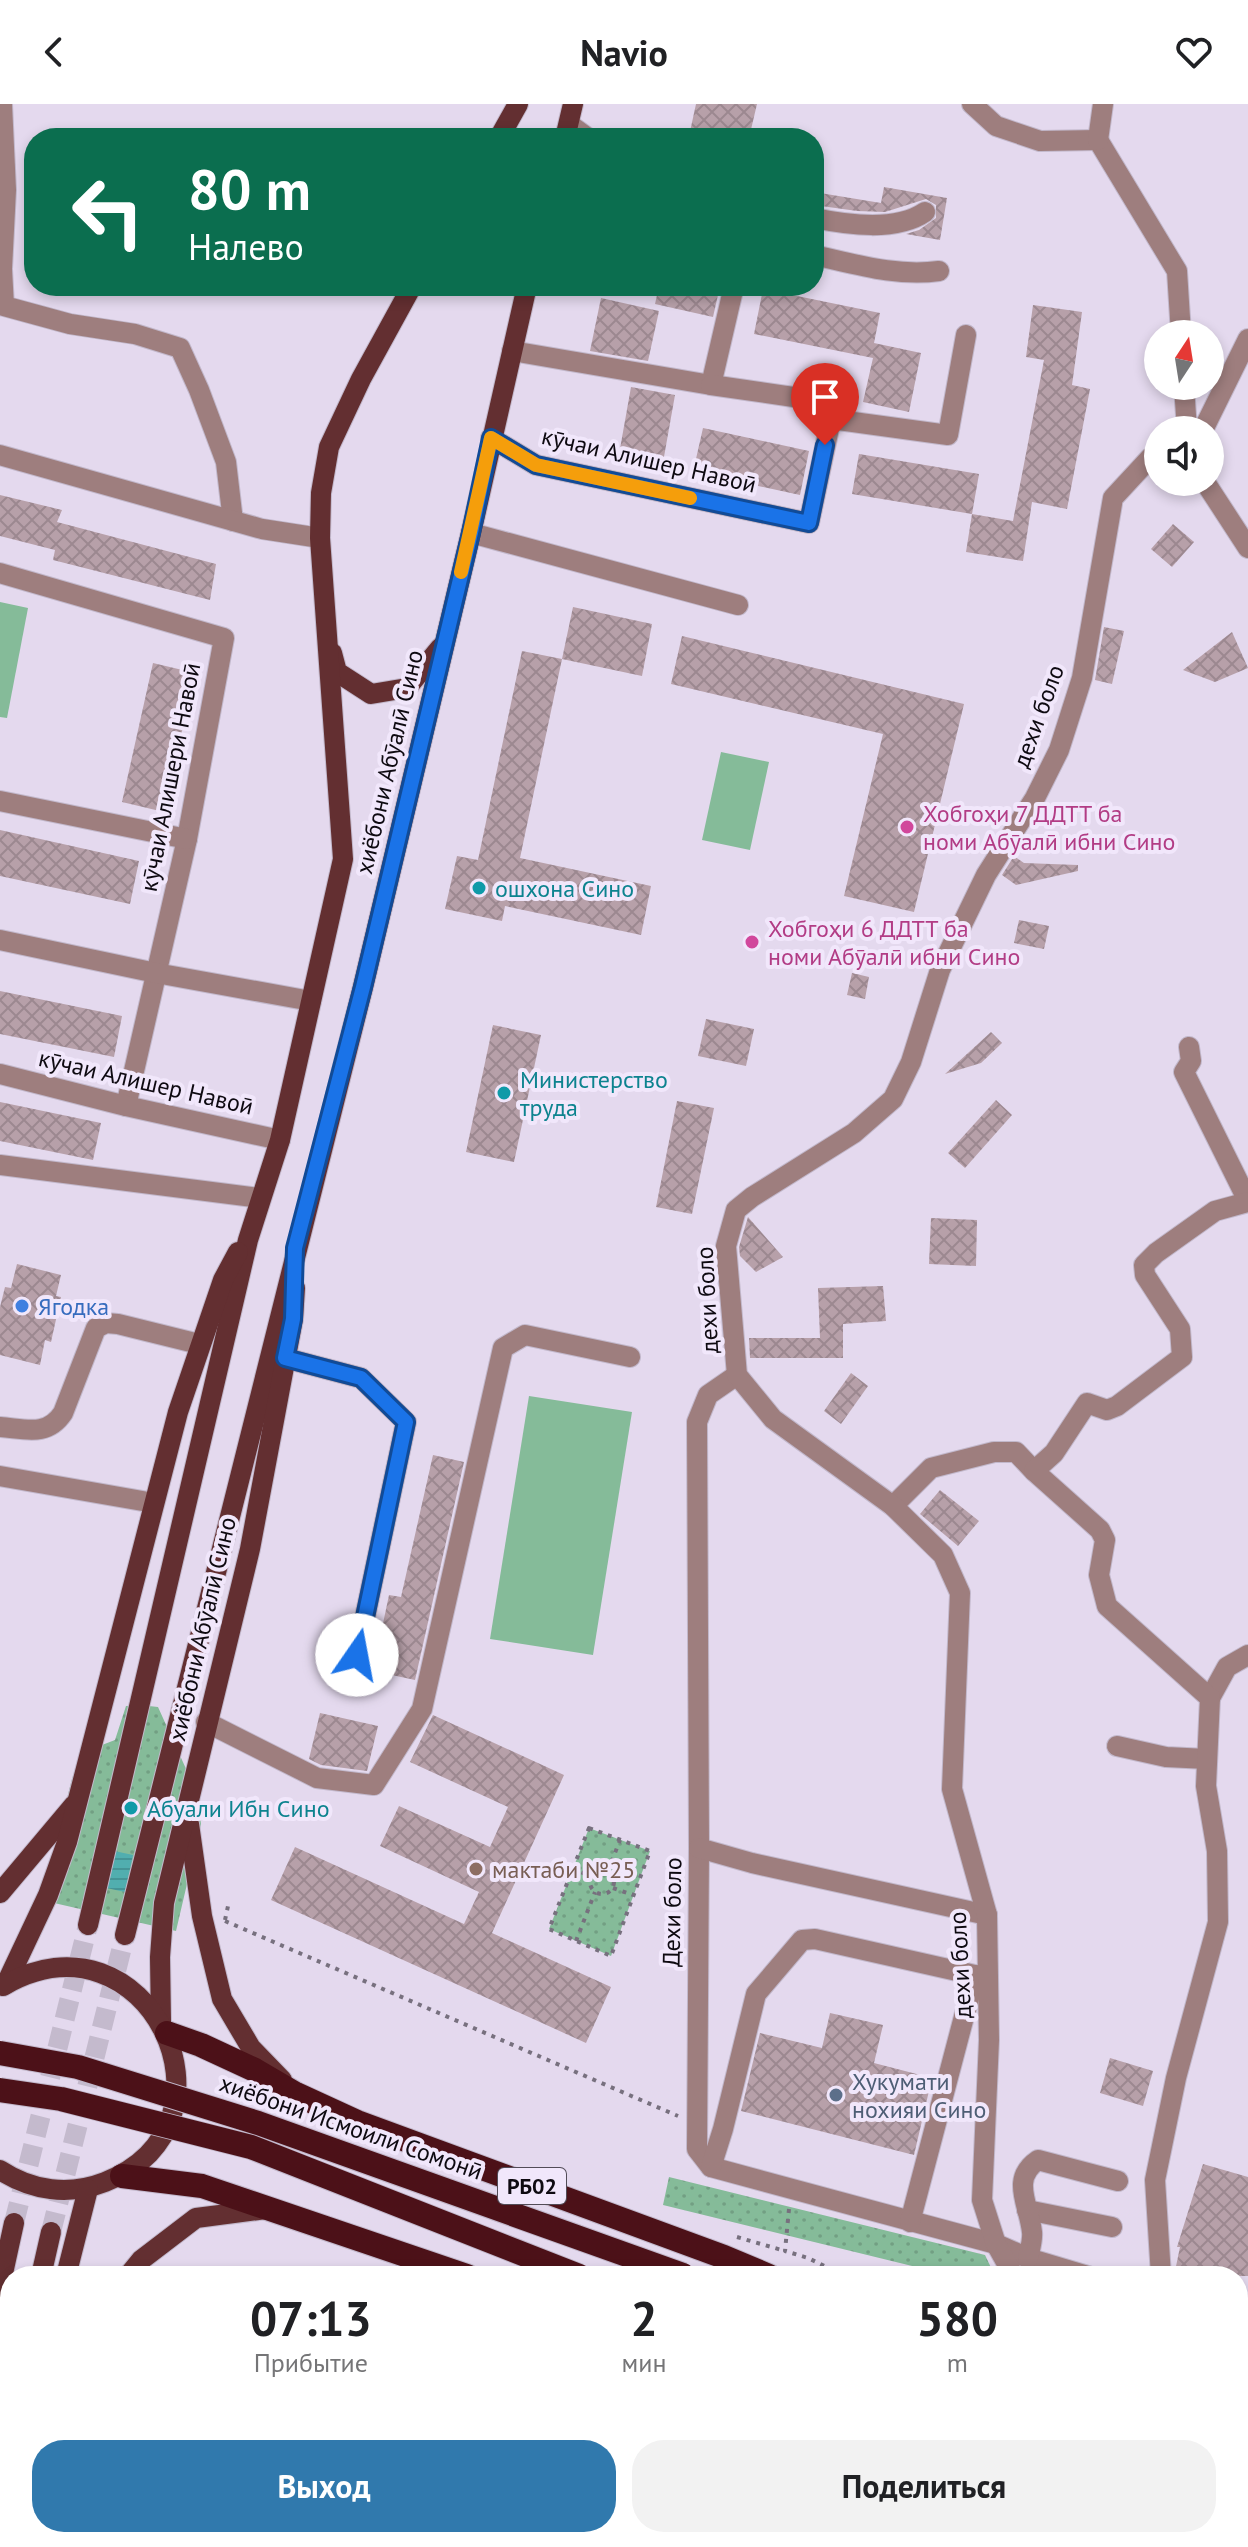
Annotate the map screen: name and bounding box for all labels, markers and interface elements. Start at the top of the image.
text: Navio [580,29,668,76]
icon: back [32,30,76,74]
icon: heart [1172,30,1216,74]
text: 80 m [188,153,311,225]
icon: left [56,160,160,264]
text: Налево [188,223,304,270]
north arrow [1144,320,1224,400]
map controls [1144,320,1224,496]
pin [791,363,859,445]
icon: arrive [803,375,847,419]
button: sound [1144,416,1224,496]
street label: кӯчаи Алишер Навоӣ [539,420,759,500]
street label: хиёбони Абӯалӣ Сино [348,647,430,877]
street label: кӯчаи Алишери Навоӣ [133,660,207,894]
street label: дехи боло [1005,660,1071,772]
place label: Хобгоҳи 7 ДДТТ ба номи Абӯалӣ ибни Сино [923,798,1175,857]
marker: Хобгоҳи 7 ДДТТ ба номи Абӯалӣ ибни Сино [898,818,916,836]
place label: ошхона Сино [495,873,634,904]
marker: ошхона Сино [470,879,488,897]
place label: Хобгоҳи 6 ДДТТ ба номи Абӯалӣ ибни Сино [768,913,1020,972]
marker: Хобгоҳи 6 ДДТТ ба номи Абӯалӣ ибни Сино [743,933,761,951]
street label: кӯчаи Алишер Навоӣ [36,1042,256,1122]
place label: Министерство труда [520,1064,668,1123]
marker: Министерство труда [495,1084,513,1102]
street label: дехи боло [689,1246,725,1354]
place label: Ягодка [38,1291,109,1322]
marker: Ягодка [13,1297,31,1315]
street label: хиёбони Абӯалӣ Сино [161,1514,243,1744]
position arrow [315,1613,399,1697]
place label: Абуали Ибн Сино [147,1793,330,1824]
marker: Абуали Ибн Сино [122,1799,140,1817]
place label: мактаби №25 [492,1854,635,1885]
street label: Дехи боло [656,1857,688,1967]
marker: мактаби №25 [467,1860,485,1878]
street label: дехи боло [942,1911,978,2019]
place label: Хукумати нохияи Сино [852,2066,986,2125]
street label: хиёбони Исмоили Сомонӣ [215,2067,487,2187]
marker: Хукумати нохияи Сино [827,2086,845,2104]
road number: РБ02 [498,2168,566,2204]
text: 07:13 [250,2287,372,2349]
text: 2 [630,2287,658,2349]
text: 580 [916,2287,998,2349]
text: Прибытие [254,2346,368,2379]
text: мин [622,2346,667,2379]
text: m [947,2346,968,2379]
button: Выход [32,2440,616,2532]
button: Поделиться [632,2440,1216,2532]

